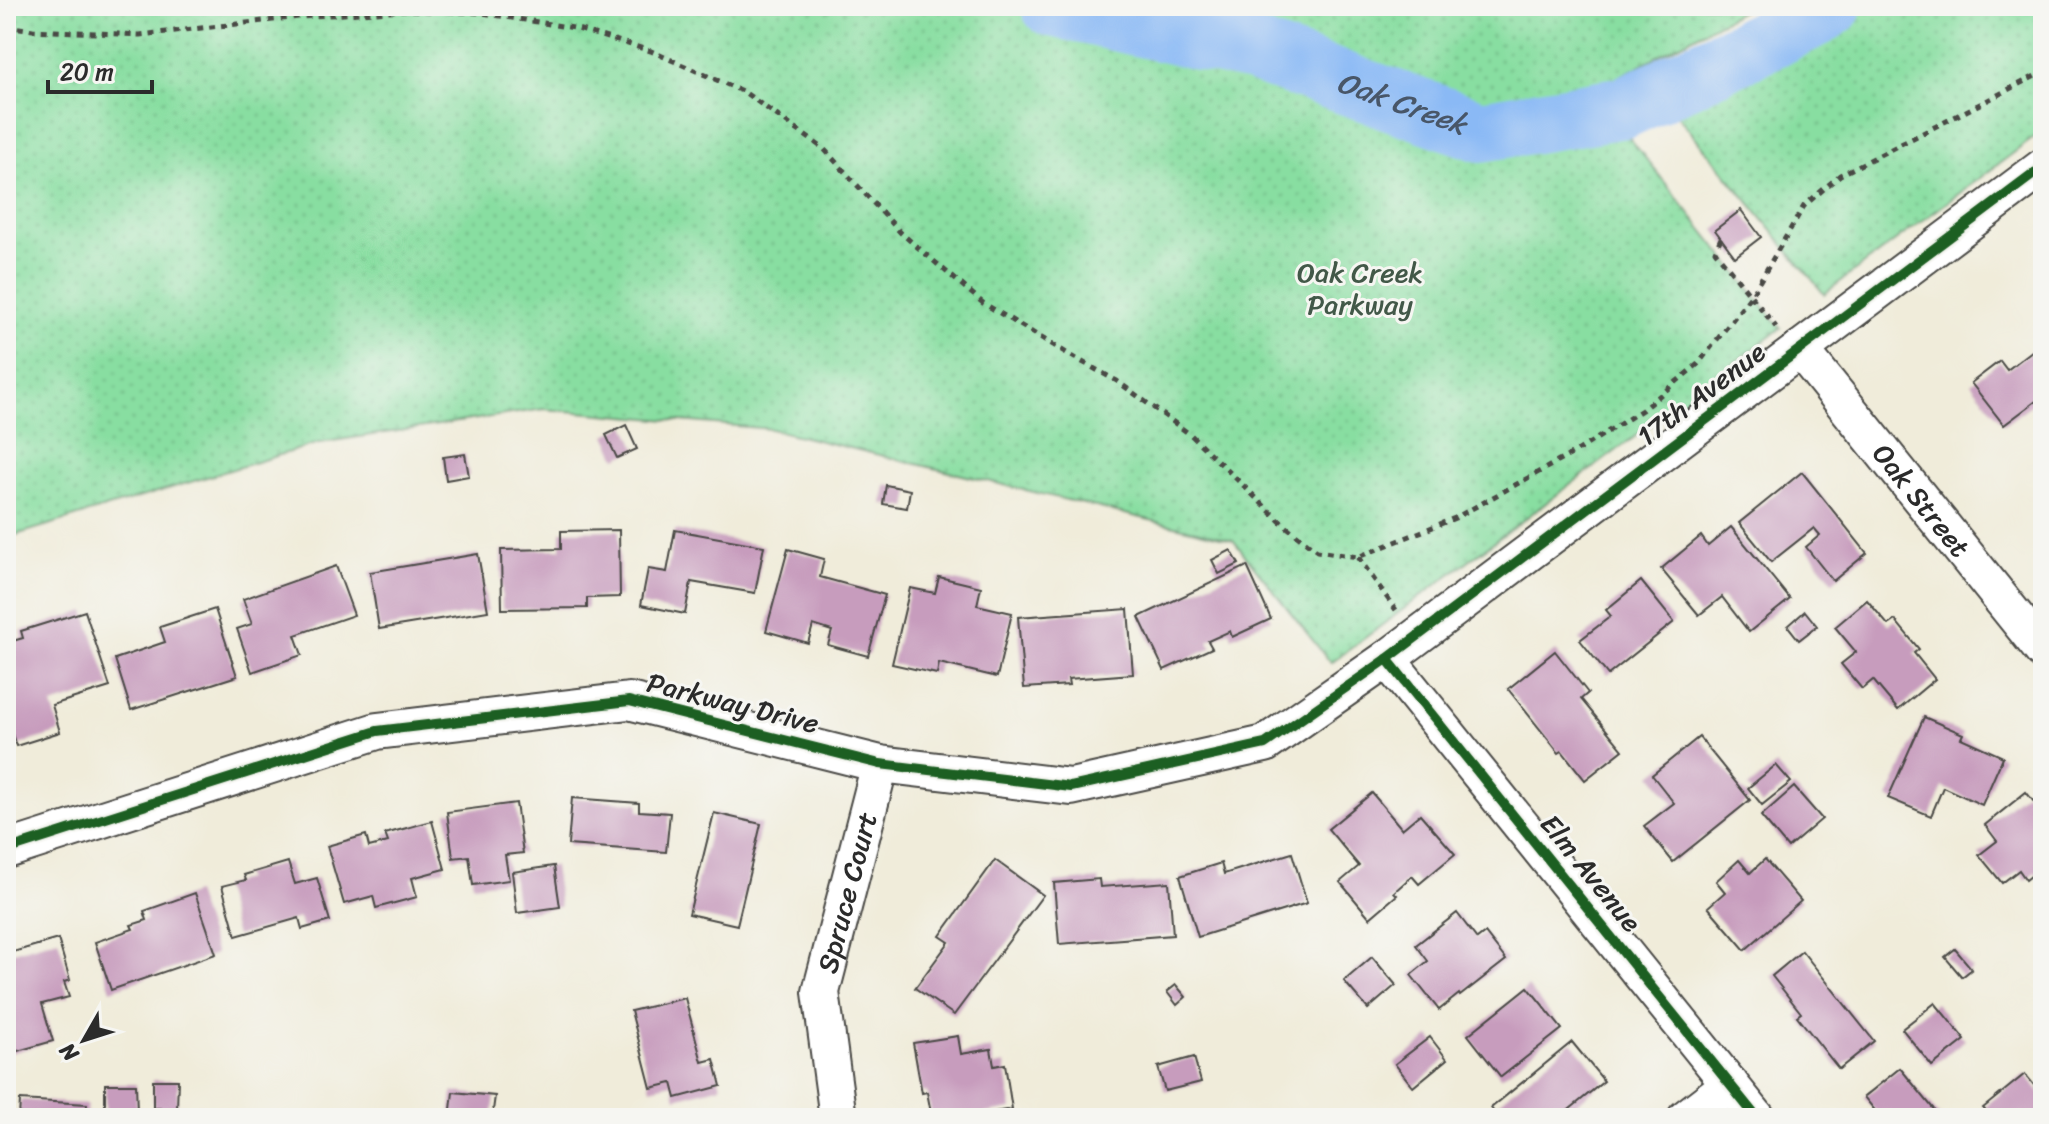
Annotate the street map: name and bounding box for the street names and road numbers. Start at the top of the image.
street label: 17th Avenue [1626,329,1776,459]
street label: Oak Street [1860,432,1983,568]
street label: Parkway Drive [642,658,824,748]
street label: Elm Avenue [1527,803,1655,943]
street label: Spruce Court [802,807,891,978]

